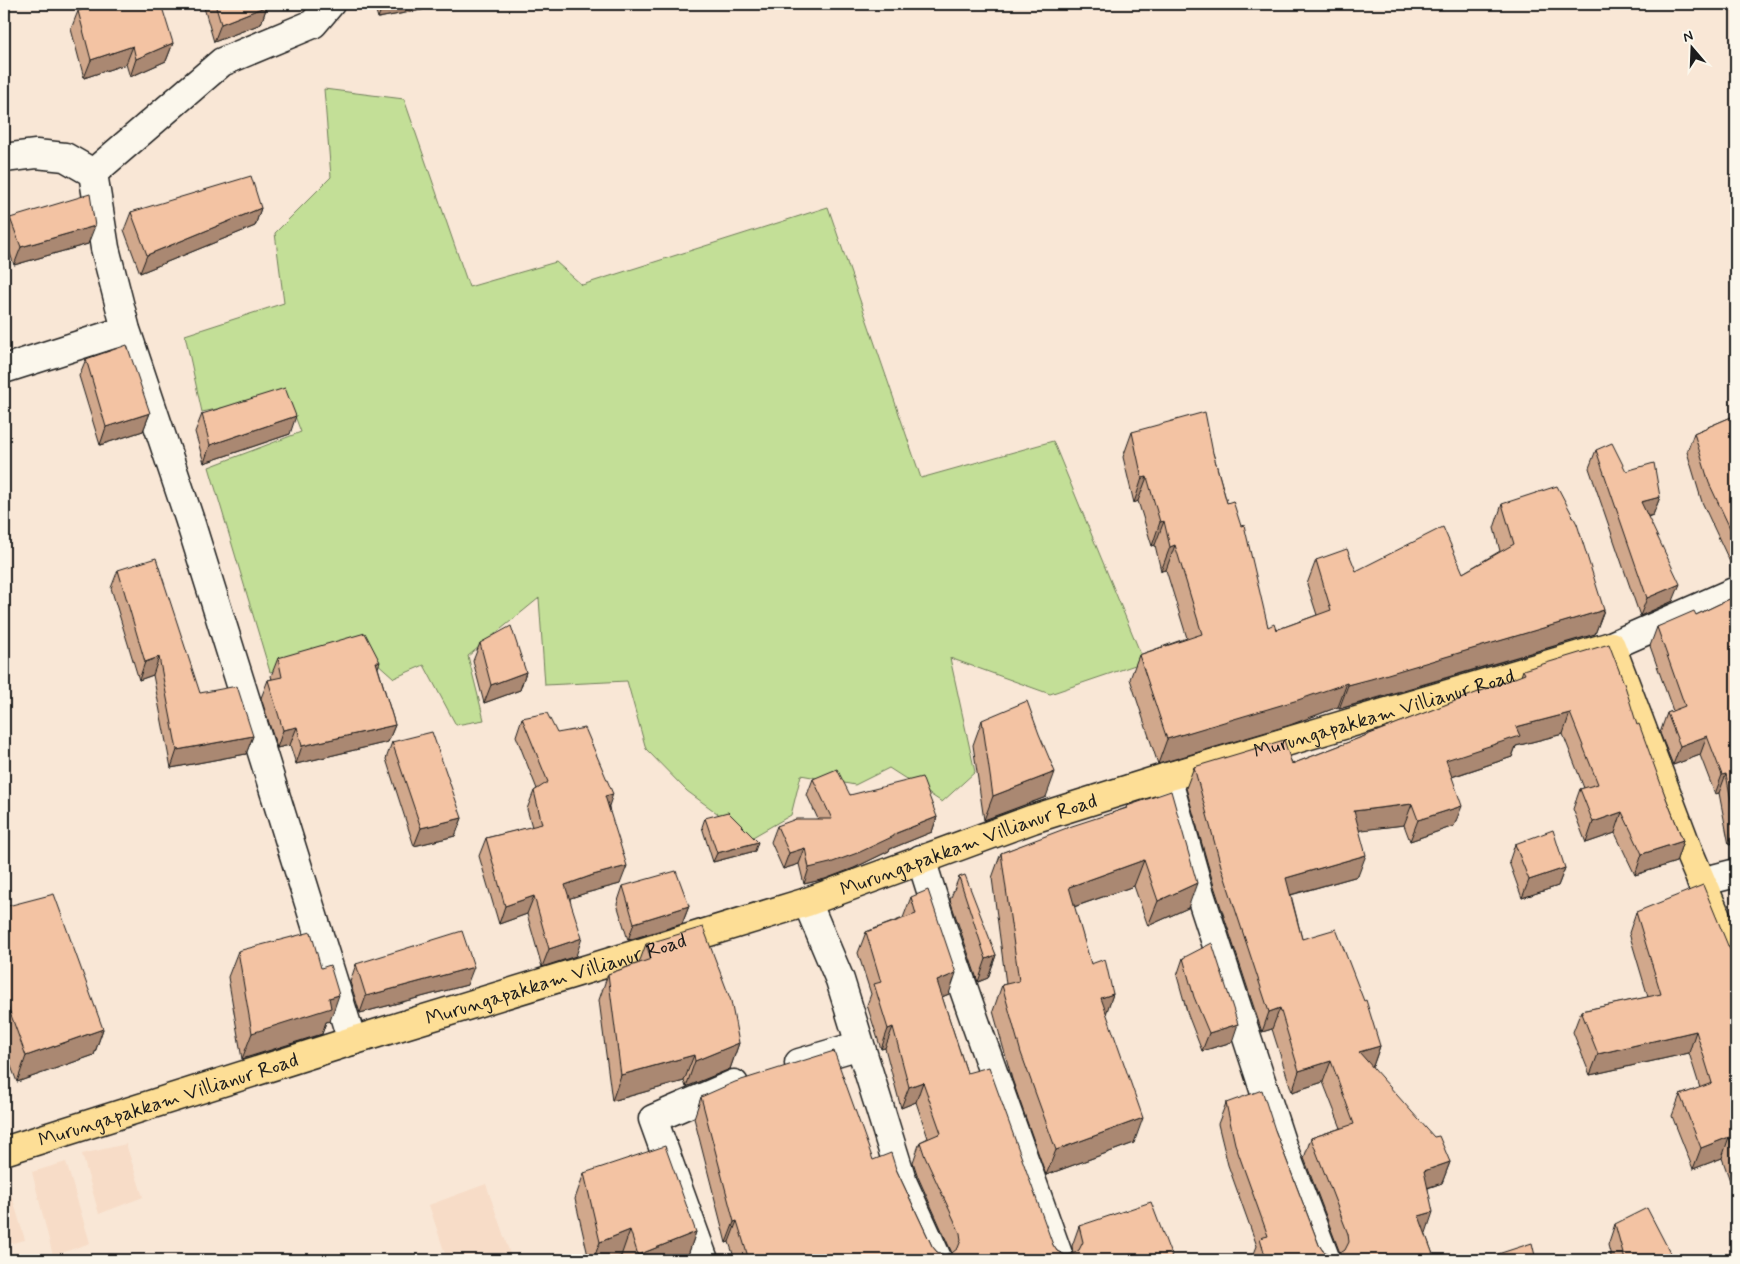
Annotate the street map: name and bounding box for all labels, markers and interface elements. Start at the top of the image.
north arrow [1668,22,1718,72]
text: N [1681,27,1695,47]
street label: Murungapakkam Villianur Road [1250,663,1518,766]
street label: Murungapakkam Villianur Road [836,788,1101,904]
street label: Murungapakkam Villianur Road [423,928,690,1033]
street label: Murungapakkam Villianur Road [35,1047,302,1154]

